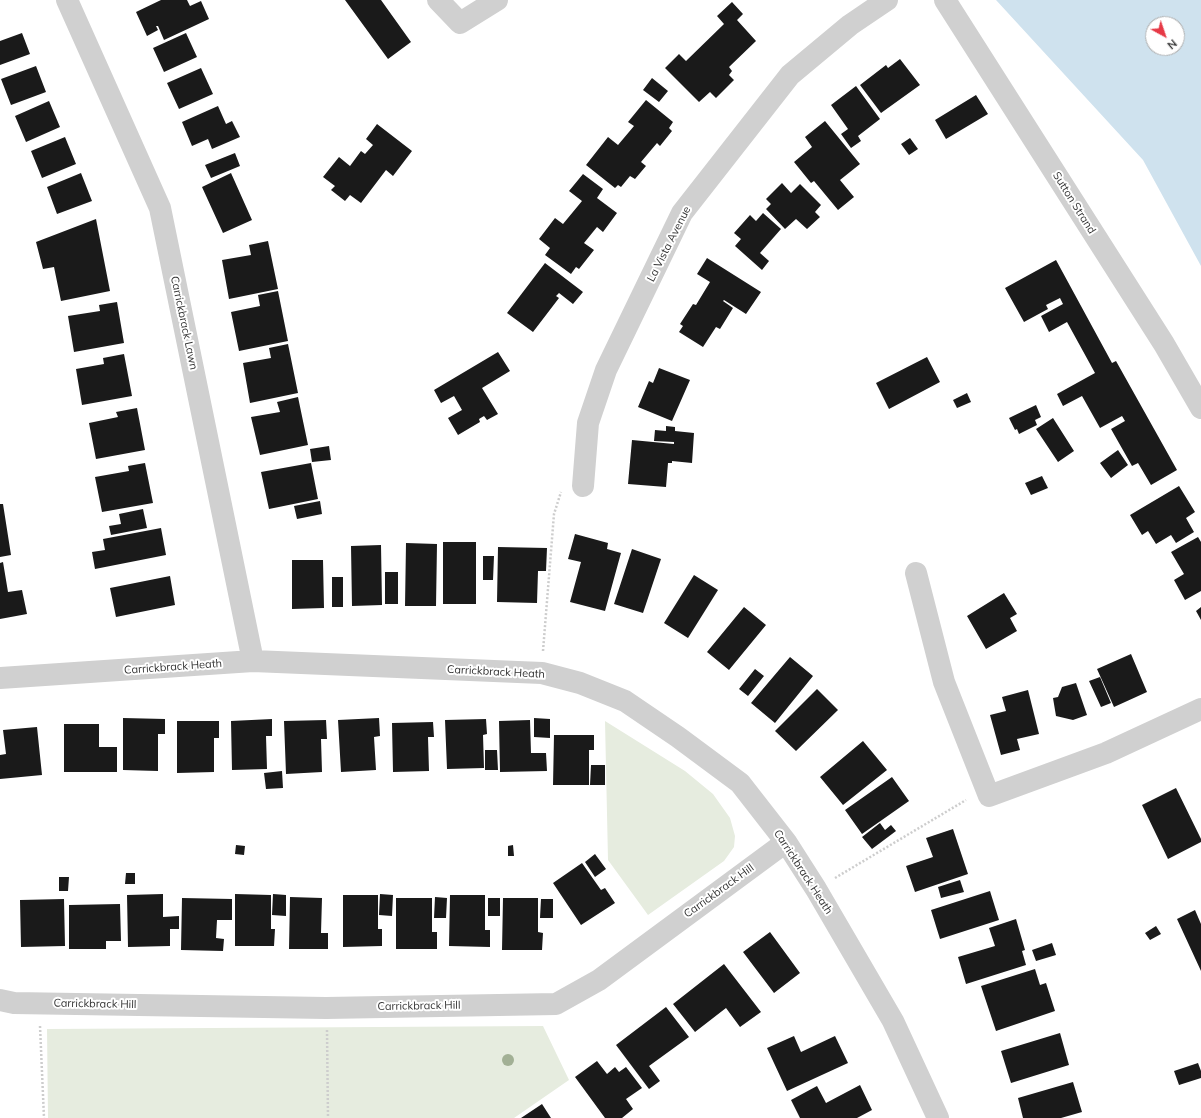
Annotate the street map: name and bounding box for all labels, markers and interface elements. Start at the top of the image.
north arrow [1145,16,1185,56]
text: N [1164,36,1180,52]
street label: Sutton Strand [1050,170,1098,236]
street label: La Vista Avenue [644,204,694,284]
street label: Carrickbrack Lawn [168,275,200,371]
street label: Carrickbrack Heath [124,657,222,677]
street label: Carrickbrack Heath [447,663,545,681]
street label: Carrickbrack Heath [771,827,835,917]
street label: Carrickbrack Hill [682,861,756,921]
street label: Carrickbrack Hill [53,997,137,1011]
street label: Carrickbrack Hill [377,999,461,1013]

